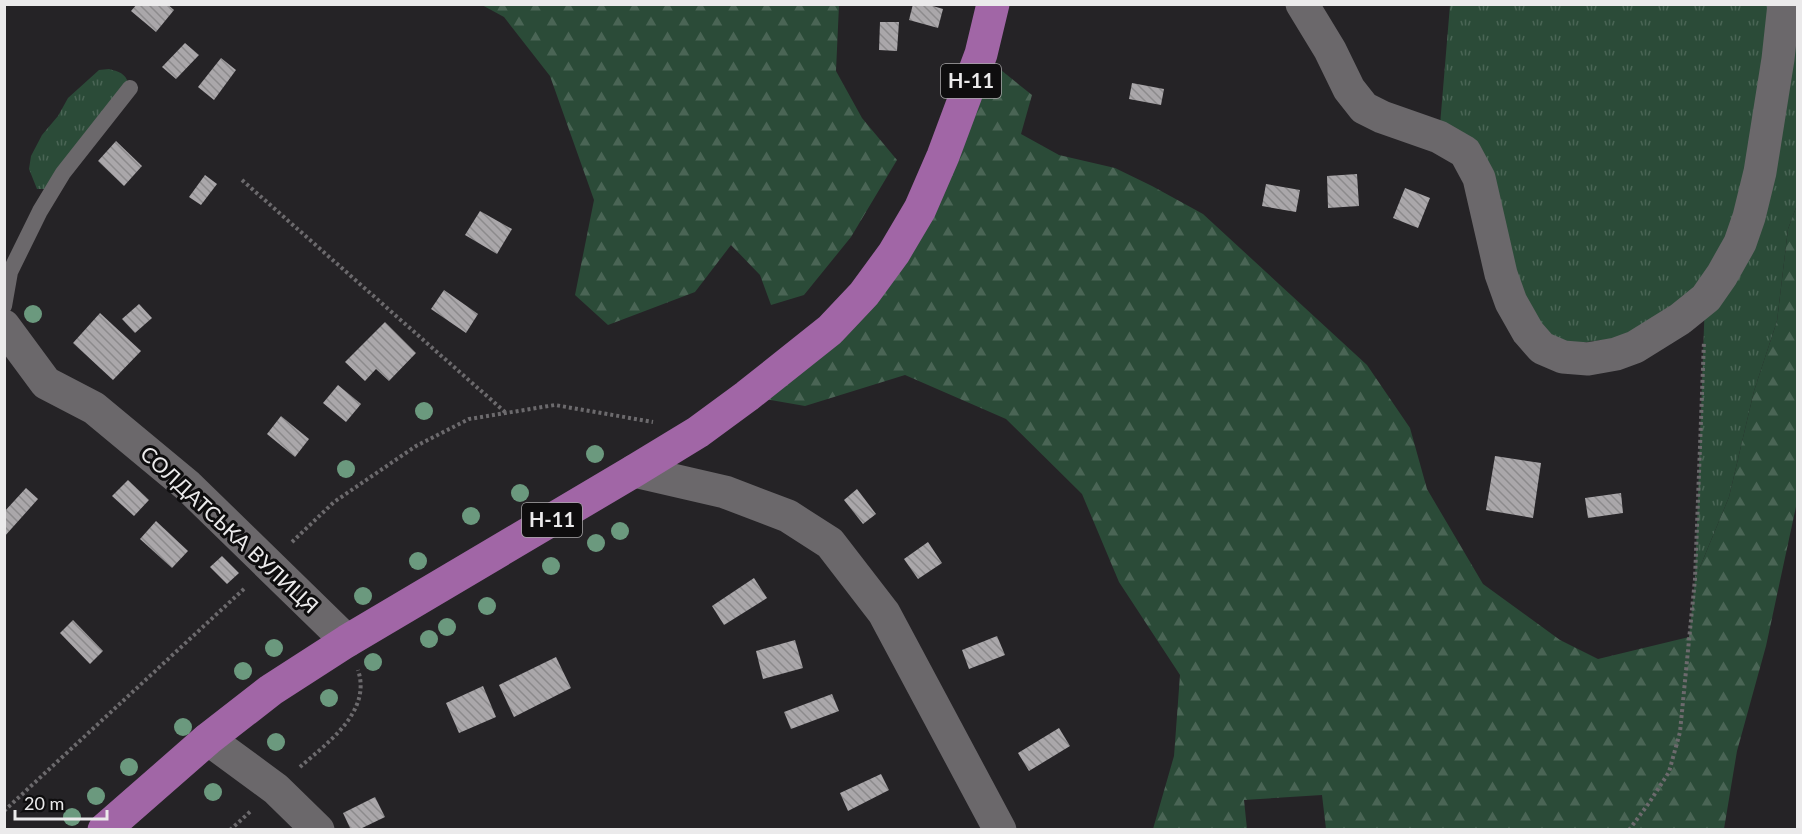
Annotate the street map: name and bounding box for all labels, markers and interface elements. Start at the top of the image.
road number: Н-11 [941,64,1001,98]
street label: СОЛДАТСЬКА ВУЛИЦЯ [136,440,324,618]
road number: Н-11 [522,503,582,537]
scale bar [15,783,106,821]
text: 20 m [24,792,64,814]

